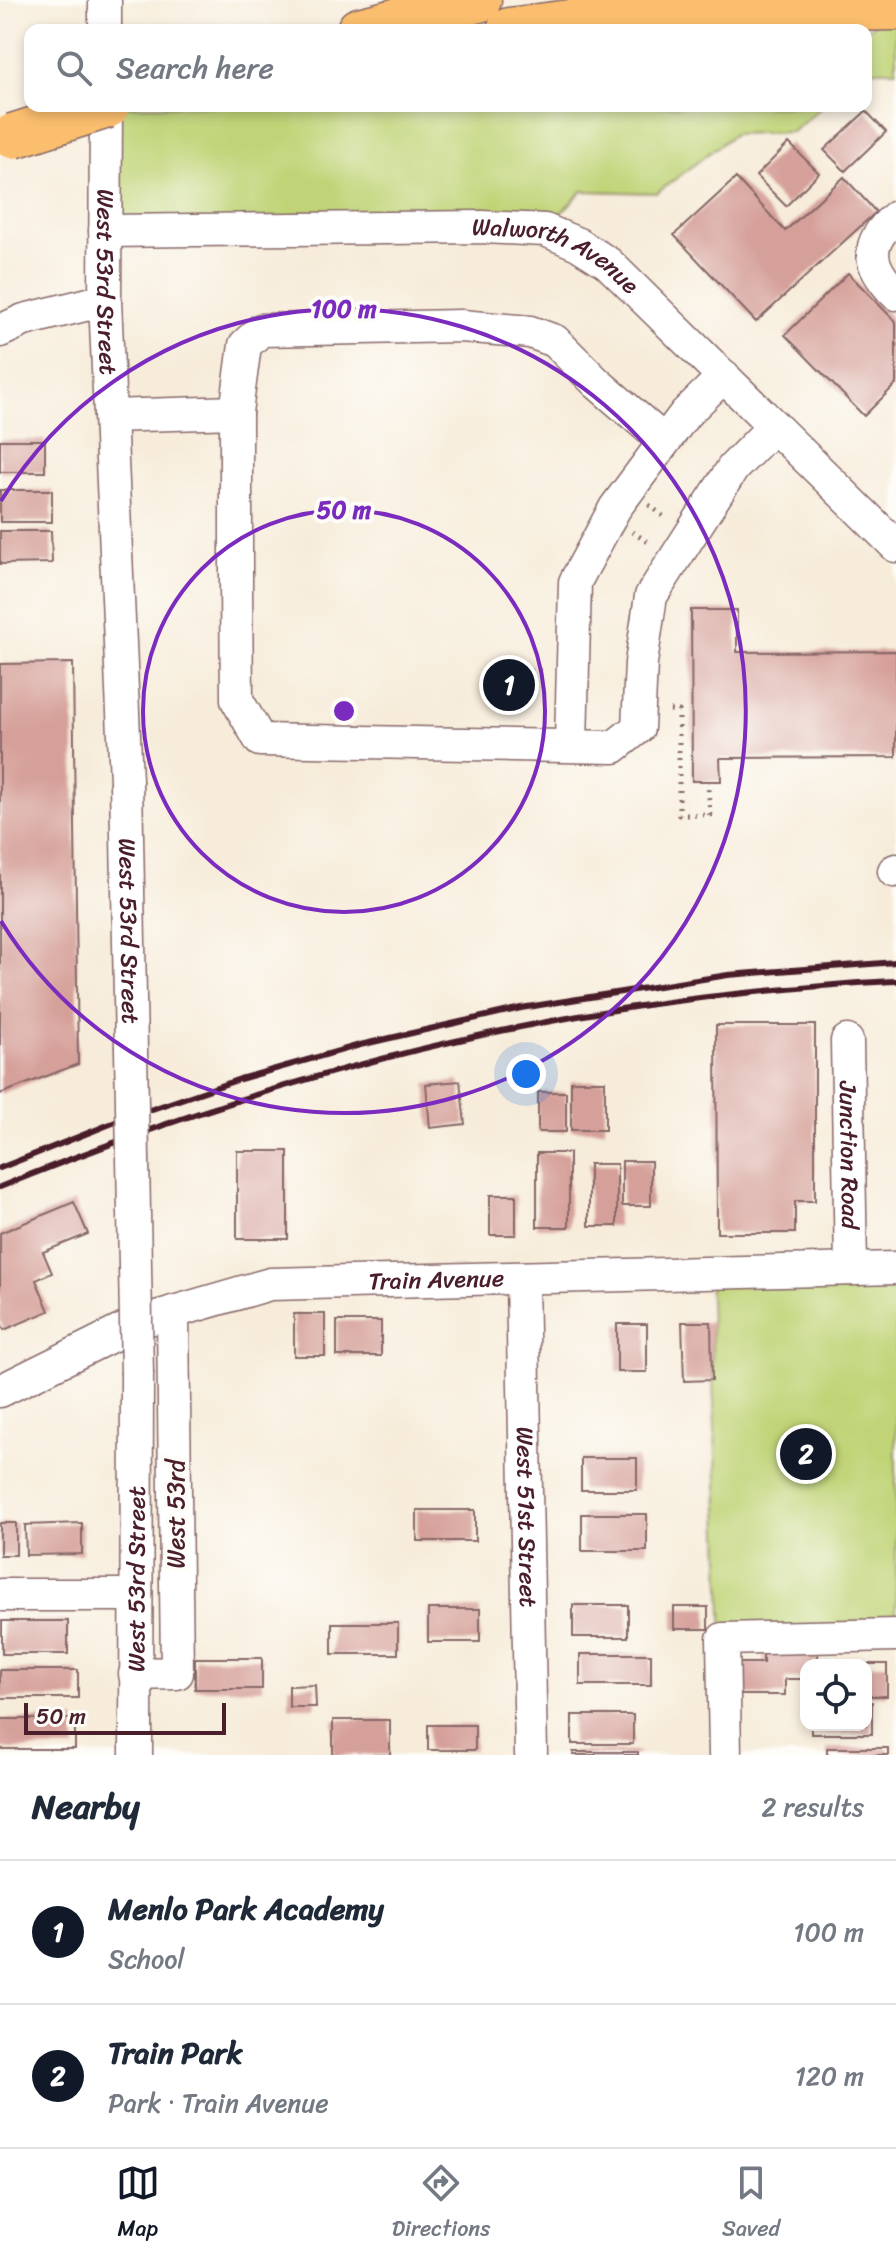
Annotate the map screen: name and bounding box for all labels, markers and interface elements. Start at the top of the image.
search box [24,24,872,112]
text: Search here [116,41,274,95]
icon: search [52,46,96,90]
street label: West 53rd Street [84,189,129,376]
street label: Walworth Avenue [472,206,650,305]
text: 100 m [311,288,377,330]
text: 50 m [317,489,372,531]
pin: 1 [483,655,535,715]
centre of rings [330,697,358,725]
street label: West 53rd Street [106,838,152,1024]
your location [506,1054,546,1094]
street label: Junction Road [827,1080,871,1231]
street label: Train Avenue [368,1257,505,1302]
pin: 2 [780,1424,832,1484]
street label: West 51st Street [504,1426,549,1608]
street label: West 53rd [155,1457,197,1568]
street label: West 53rd Street [115,1486,158,1672]
map controls [800,1659,872,1731]
button: locate [800,1659,872,1731]
text: 50 m [36,1697,86,1736]
scale bar [24,1699,226,1735]
text: Nearby [32,1777,140,1837]
text: 2 results [762,1784,864,1830]
text: Menlo Park Academy [108,1882,384,1936]
text: 1 [52,1909,64,1955]
text: 100 m [793,1909,864,1955]
text: School [108,1936,185,1982]
text: Train Park [108,2026,243,2080]
text: 2 [50,2053,66,2099]
text: 120 m [795,2053,864,2099]
text: Park · Train Avenue [108,2080,329,2126]
tab: Map [116,2161,160,2248]
tab: Directions [392,2161,490,2248]
tab: Saved [722,2161,780,2248]

